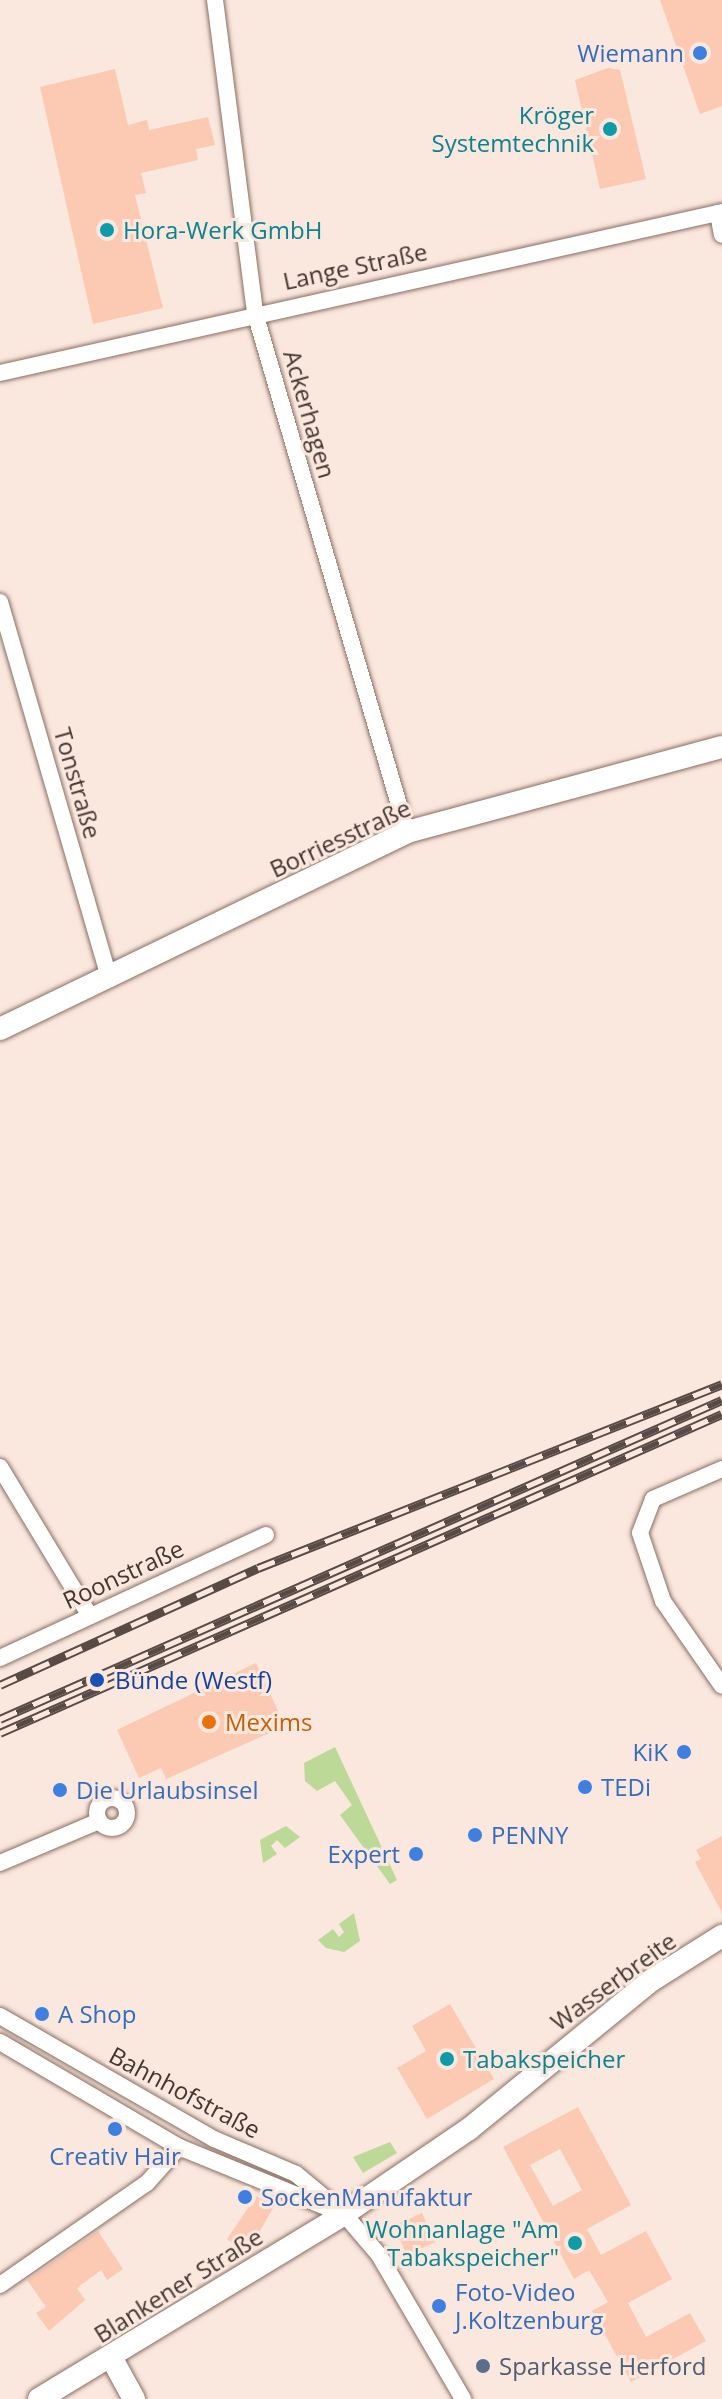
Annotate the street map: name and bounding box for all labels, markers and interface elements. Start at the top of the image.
place label: Wiemann [577,39,684,67]
marker: Wiemann [691,44,709,62]
place label: Kröger Systemtechnik [431,101,594,157]
marker: Kröger Systemtechnik [601,120,619,138]
place label: Hora-Werk GmbH [123,216,322,244]
marker: Hora-Werk GmbH [98,221,116,239]
street label: Lange Straße [280,237,430,295]
street label: Ackerhagen [278,347,342,481]
street label: Tonstraße [48,724,108,842]
street label: Borriesstraße [265,793,415,883]
street label: Roonstraße [58,1533,188,1615]
place label: Bünde (Westf) [115,1666,272,1694]
marker: Bünde (Westf) [86,1669,108,1691]
place label: Mexims [225,1708,312,1736]
marker: Mexims [200,1713,218,1731]
place label: KiK [633,1738,668,1766]
marker: KiK [675,1743,693,1761]
place label: TEDi [601,1773,651,1801]
place label: Die Urlaubsinsel [76,1776,258,1804]
marker: TEDi [576,1778,594,1796]
marker: Die Urlaubsinsel [51,1781,69,1799]
place label: PENNY [491,1821,568,1849]
marker: PENNY [466,1826,484,1844]
place label: Expert [328,1840,400,1868]
marker: Expert [407,1845,425,1863]
street label: Wasserbreite [545,1926,681,2036]
place label: A Shop [58,2000,136,2028]
marker: A Shop [33,2005,51,2023]
street label: Bahnhofstraße [104,2040,266,2144]
place label: Tabakspeicher [463,2045,625,2073]
marker: Tabakspeicher [438,2050,456,2068]
marker: Creativ Hair [106,2120,124,2138]
place label: Creativ Hair [49,2142,181,2170]
place label: SockenManufaktur [261,2183,472,2211]
marker: SockenManufaktur [236,2188,254,2206]
place label: Wohnanlage "Am Tabakspeicher" [366,2215,559,2271]
street label: Blankener Straße [88,2222,268,2348]
marker: Wohnanlage "Am Tabakspeicher" [566,2234,584,2252]
place label: Foto-Video J.Koltzenburg [455,2278,603,2334]
marker: Foto-Video J.Koltzenburg [430,2297,448,2315]
place label: Sparkasse Herford [499,2352,707,2380]
marker: Sparkasse Herford [474,2357,492,2375]

